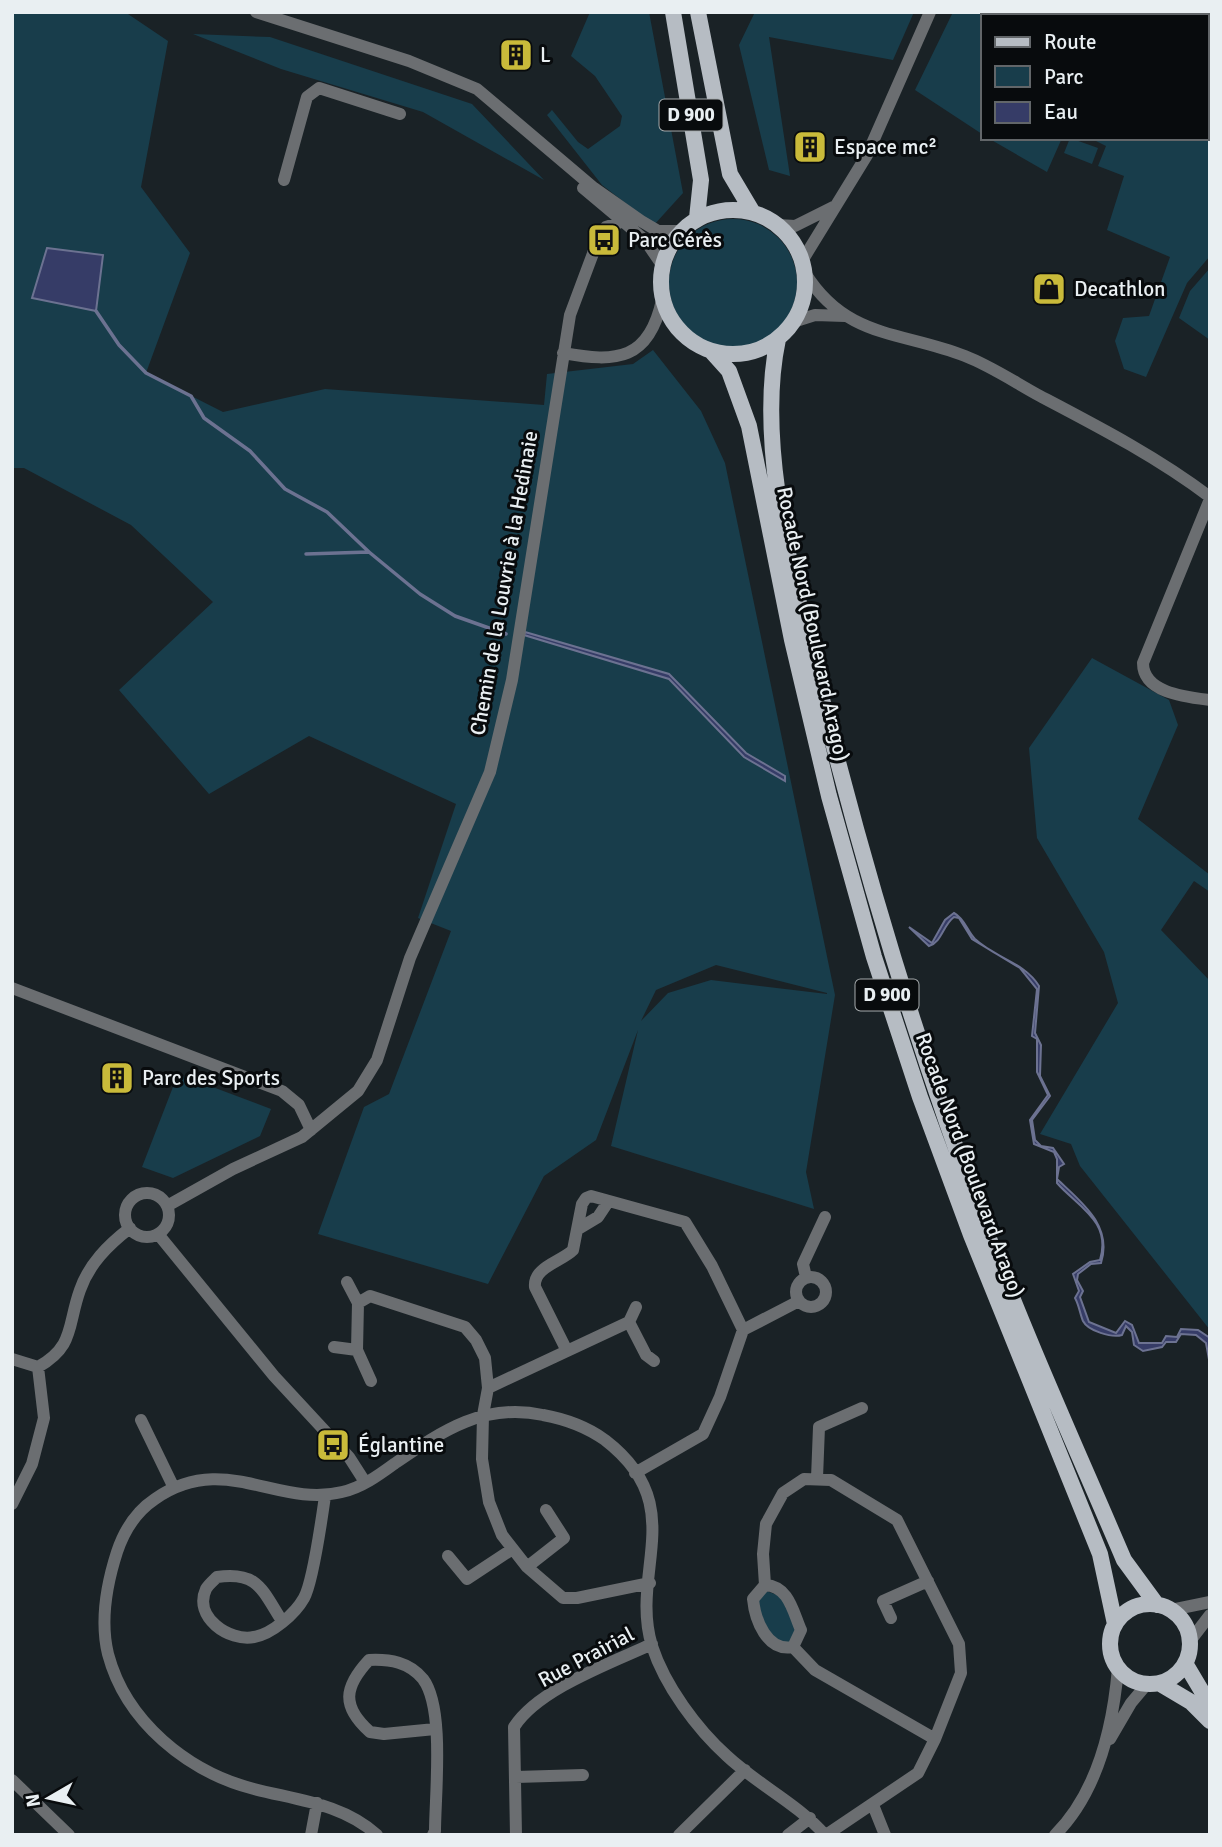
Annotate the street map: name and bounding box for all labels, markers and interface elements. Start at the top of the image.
legend [981,14,1208,140]
text: Route [1044,29,1096,55]
building icon: L [497,36,535,74]
place label: L [540,42,551,68]
text: Parc [1044,64,1083,90]
road number: D 900 [660,99,722,130]
text: Eau [1044,99,1078,125]
building icon: Espace mc² [791,128,829,166]
place label: Espace mc² [834,134,937,160]
bus stop icon: Parc Cérès [585,221,623,259]
place label: Parc Cérès [628,227,722,253]
shop icon: Decathlon [1030,270,1068,308]
place label: Decathlon [1074,276,1166,302]
street label: Chemin de la Louvrie à la Hedinaie [464,429,544,737]
street label: Rocade Nord (Boulevard Arago) [771,484,855,764]
road number: D 900 [856,979,918,1010]
street label: Rocade Nord (Boulevard Arago) [910,1029,1030,1301]
building icon: Parc des Sports [98,1059,136,1097]
place label: Parc des Sports [142,1065,280,1091]
bus stop icon: Églantine [314,1426,352,1464]
place label: Églantine [358,1432,444,1458]
street label: Rue Prairial [534,1621,638,1693]
north arrow [14,1763,84,1833]
text: N [20,1792,46,1809]

